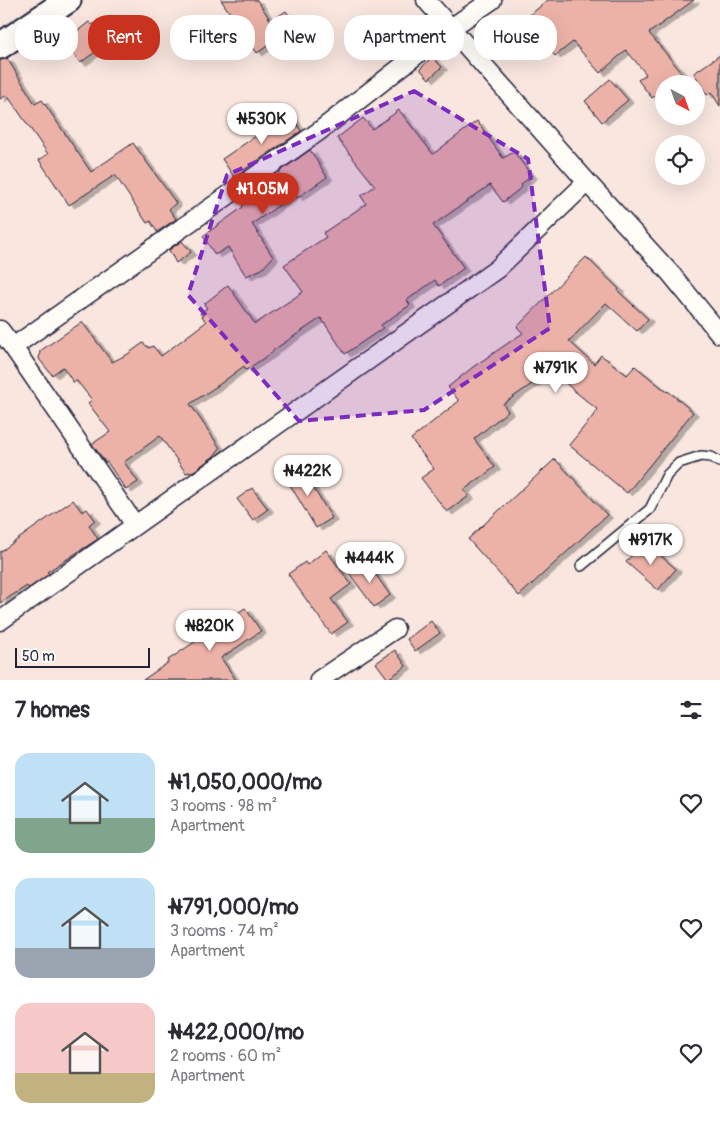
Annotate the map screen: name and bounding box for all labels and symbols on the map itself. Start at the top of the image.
north arrow [655,75,705,125]
pin: ₦530K [227,102,297,145]
pin: ₦1.05M [222,172,304,215]
pin: ₦791K [521,352,591,394]
pin: ₦422K [273,454,343,497]
pin: ₦917K [616,524,686,566]
pin: ₦444K [335,542,405,584]
pin: ₦820K [175,610,245,652]
scale bar [15,645,150,668]

